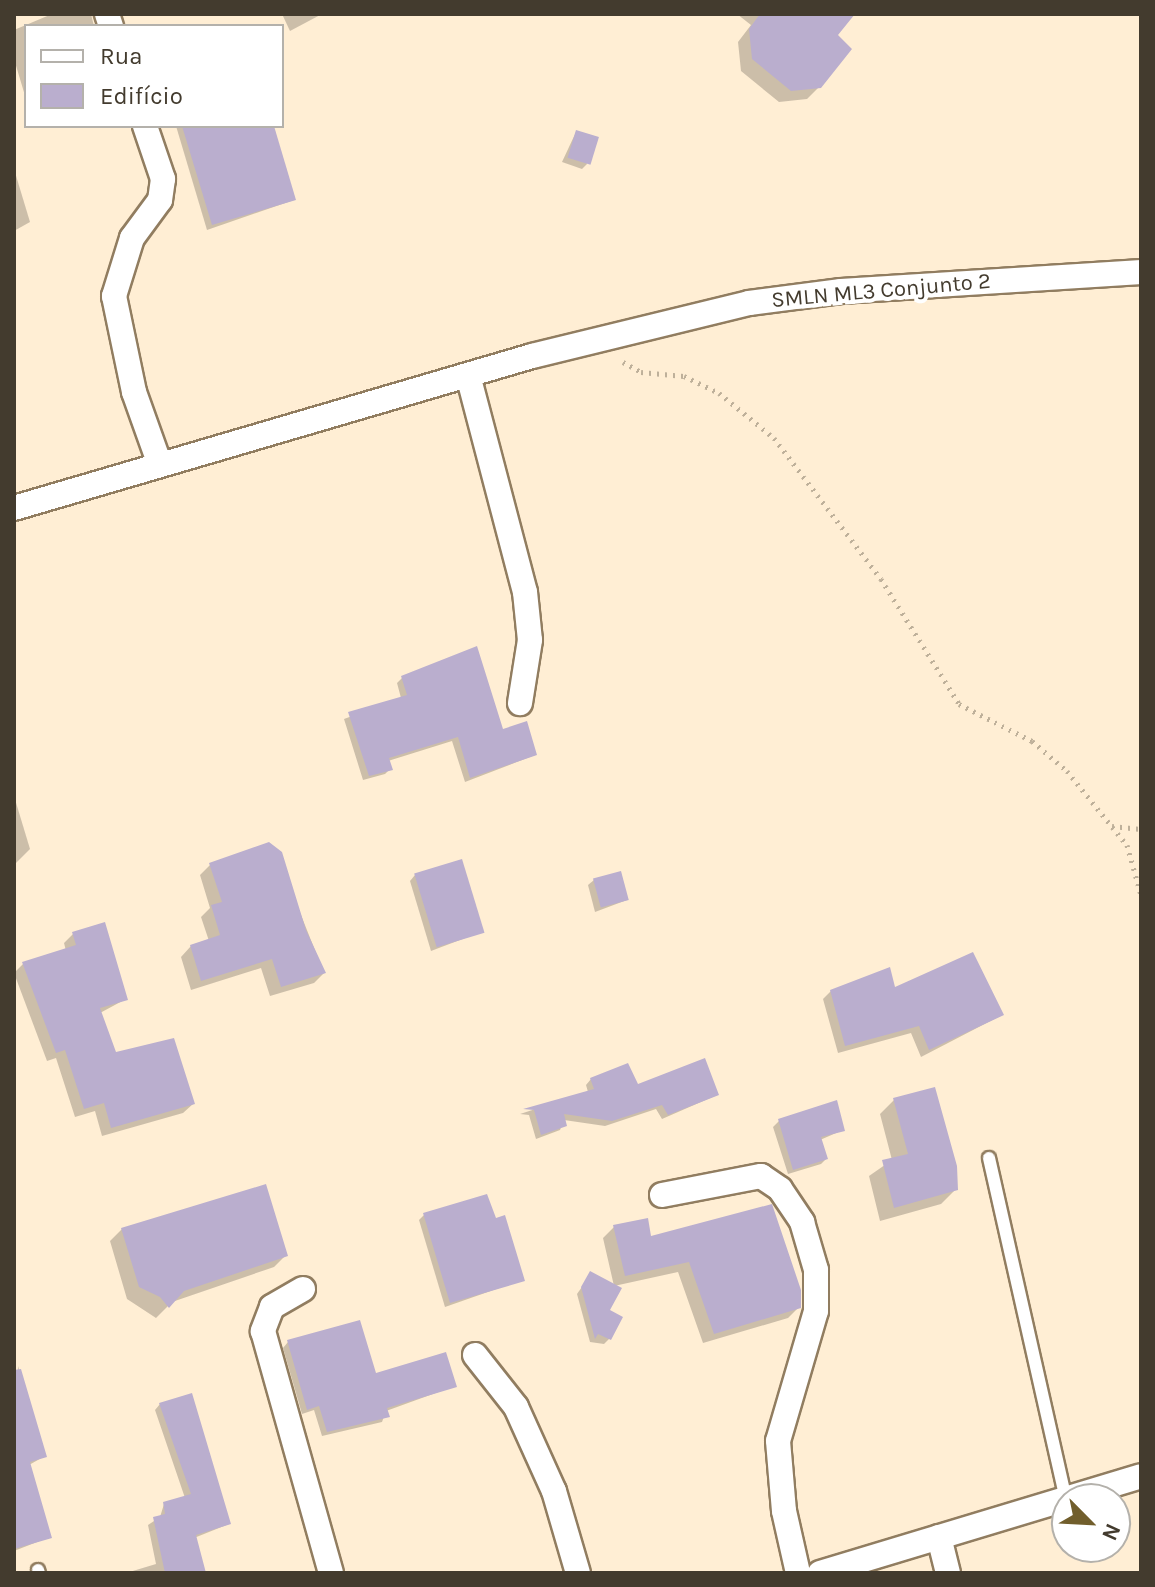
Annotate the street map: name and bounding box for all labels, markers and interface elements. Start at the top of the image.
legend [24,24,284,128]
text: Rua [100,42,142,70]
text: Edifício [100,82,183,110]
street label: SMLN ML3 Conjunto 2 [770,268,992,314]
north arrow [1051,1483,1131,1563]
text: N [1096,1519,1126,1544]

